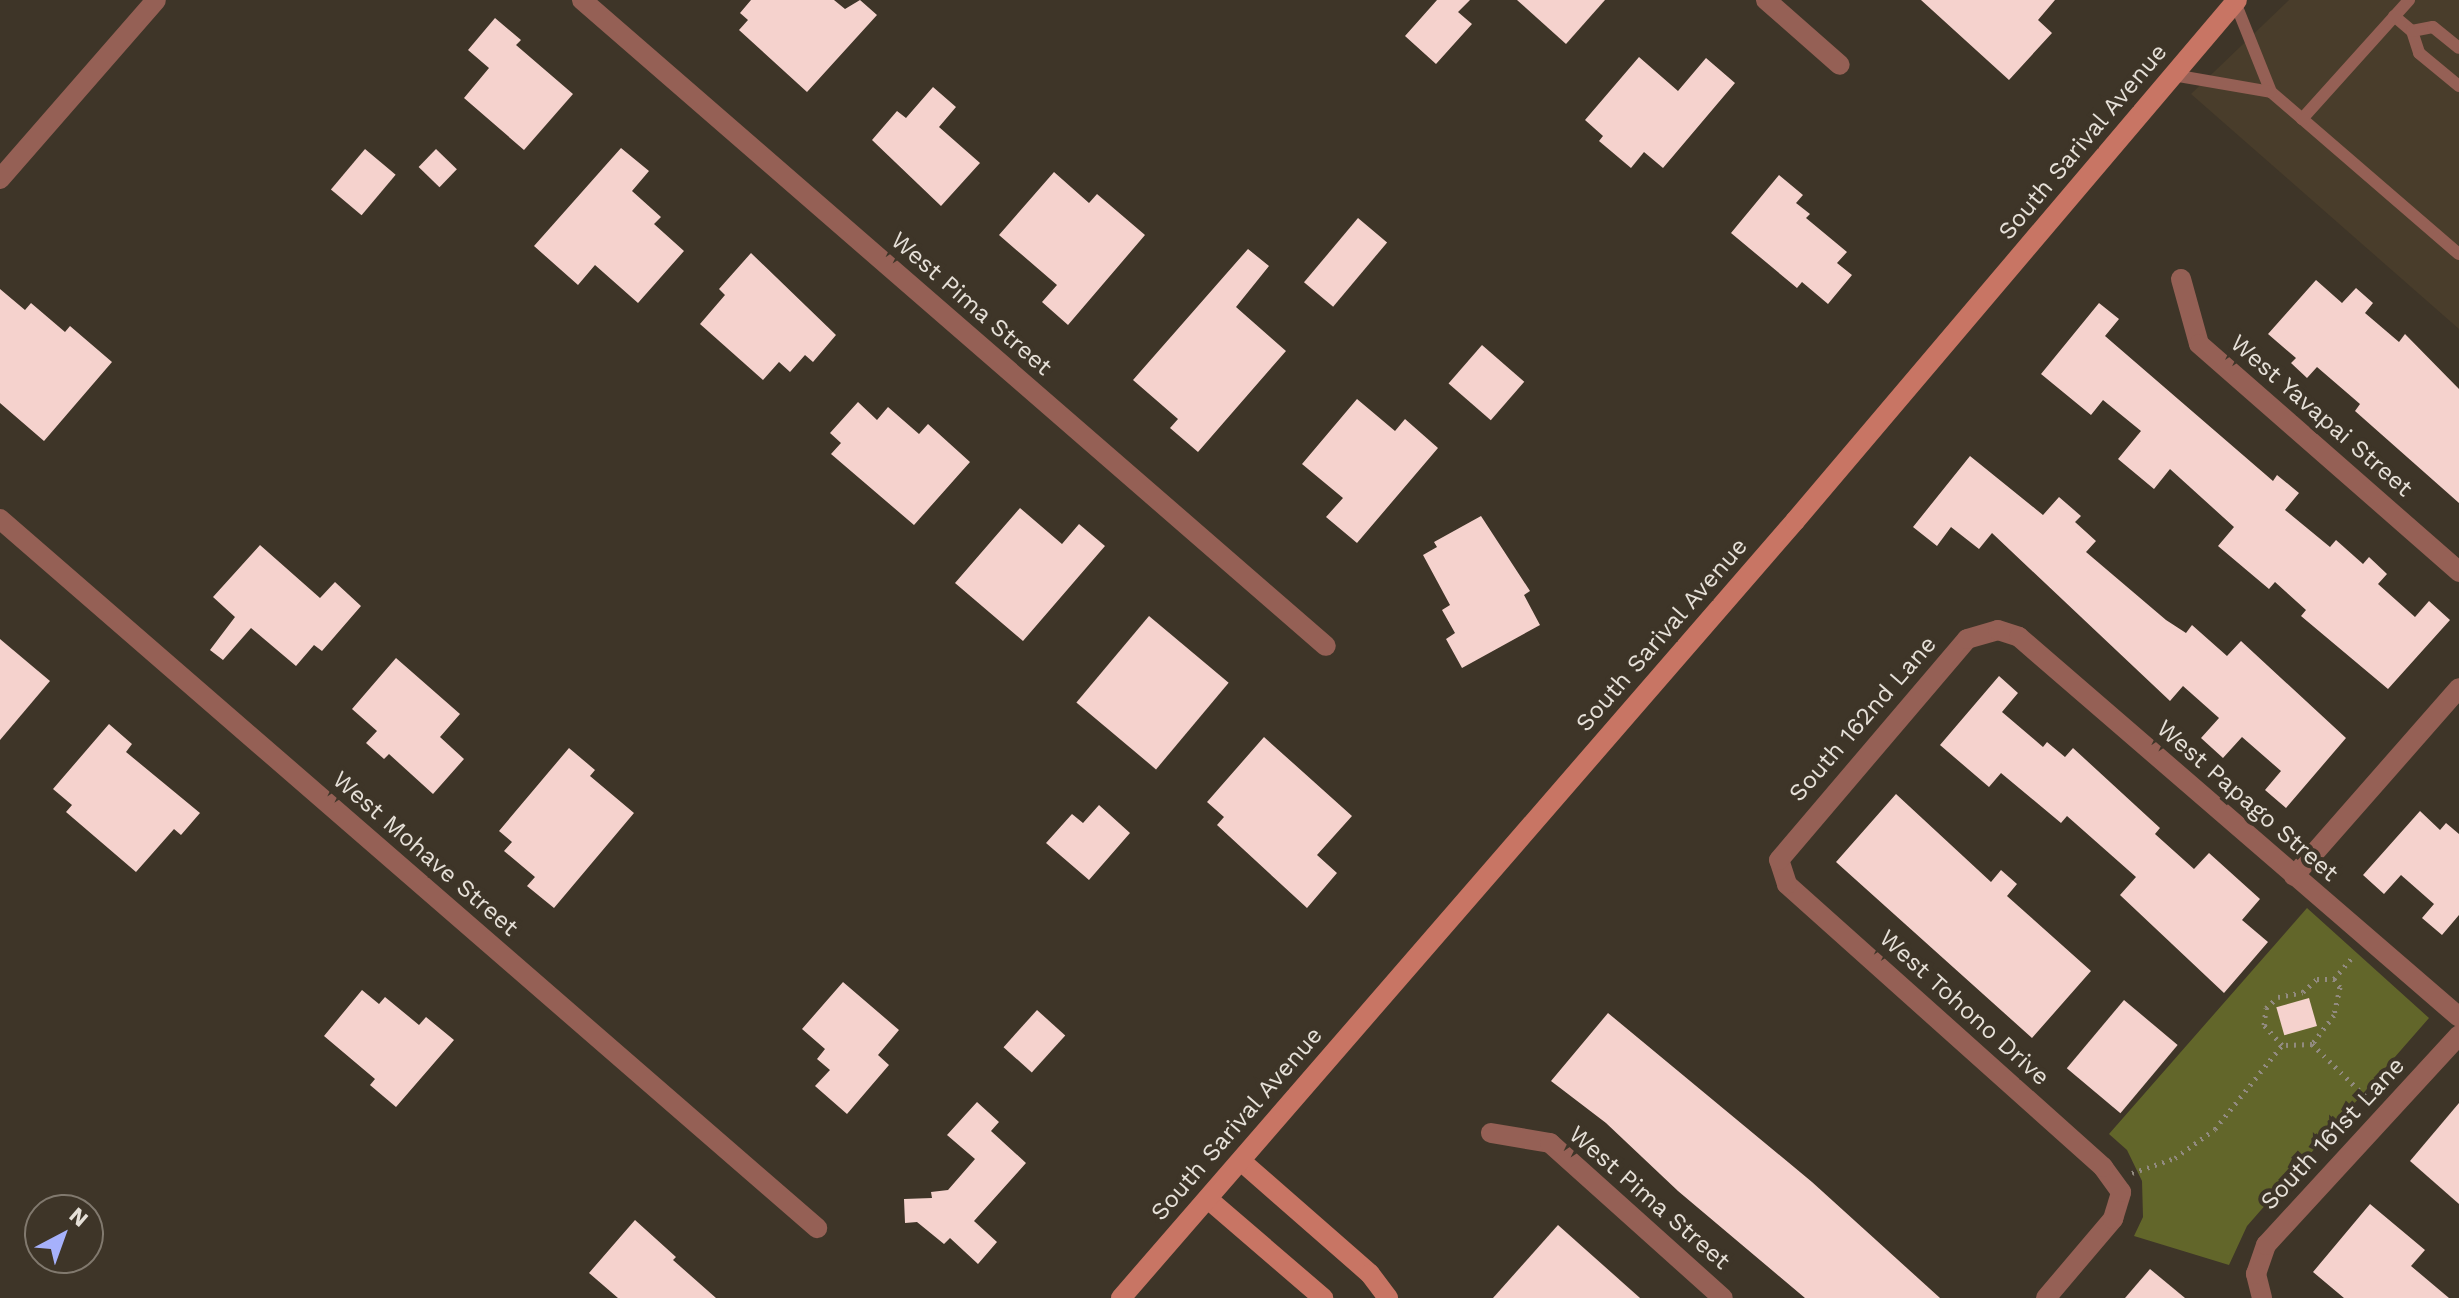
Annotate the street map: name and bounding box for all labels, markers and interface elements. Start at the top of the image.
street label: South Sarival Avenue [1992,37,2174,247]
street label: West Pima Street [884,226,1058,382]
street label: West Yavapai Street [2224,329,2418,503]
street label: South Sarival Avenue [1570,532,1754,738]
street label: South 162nd Lane [1783,630,1943,808]
street label: West Papago Street [2150,714,2344,888]
street label: West Mohave Street [326,766,524,942]
street label: West Tohono Drive [1873,924,2055,1092]
street label: South Sarival Avenue [1145,1021,1329,1227]
street label: South 161st Lane [2255,1052,2411,1216]
street label: West Pima Street [1562,1120,1736,1276]
north arrow [24,1194,104,1274]
text: N [64,1202,93,1232]

